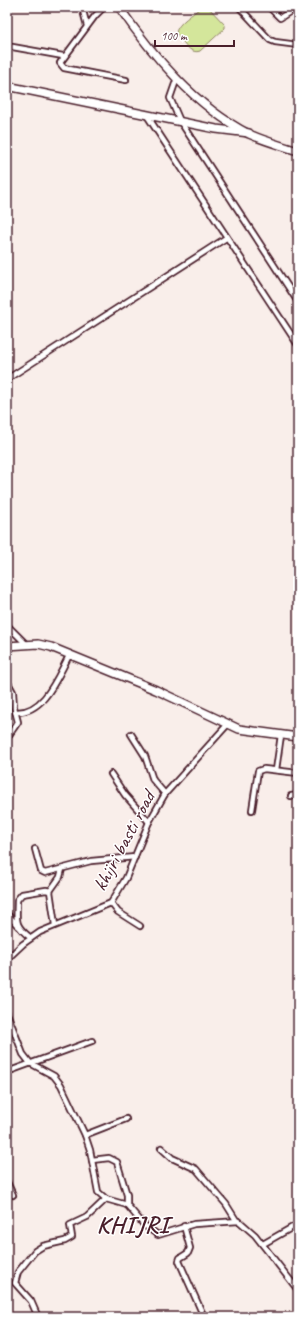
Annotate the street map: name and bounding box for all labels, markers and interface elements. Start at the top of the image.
scale bar [155,22,234,48]
text: 100 m [161,28,188,44]
street label: khijri basti road [87,784,162,895]
district label: KHIJRI [97,1210,174,1240]

